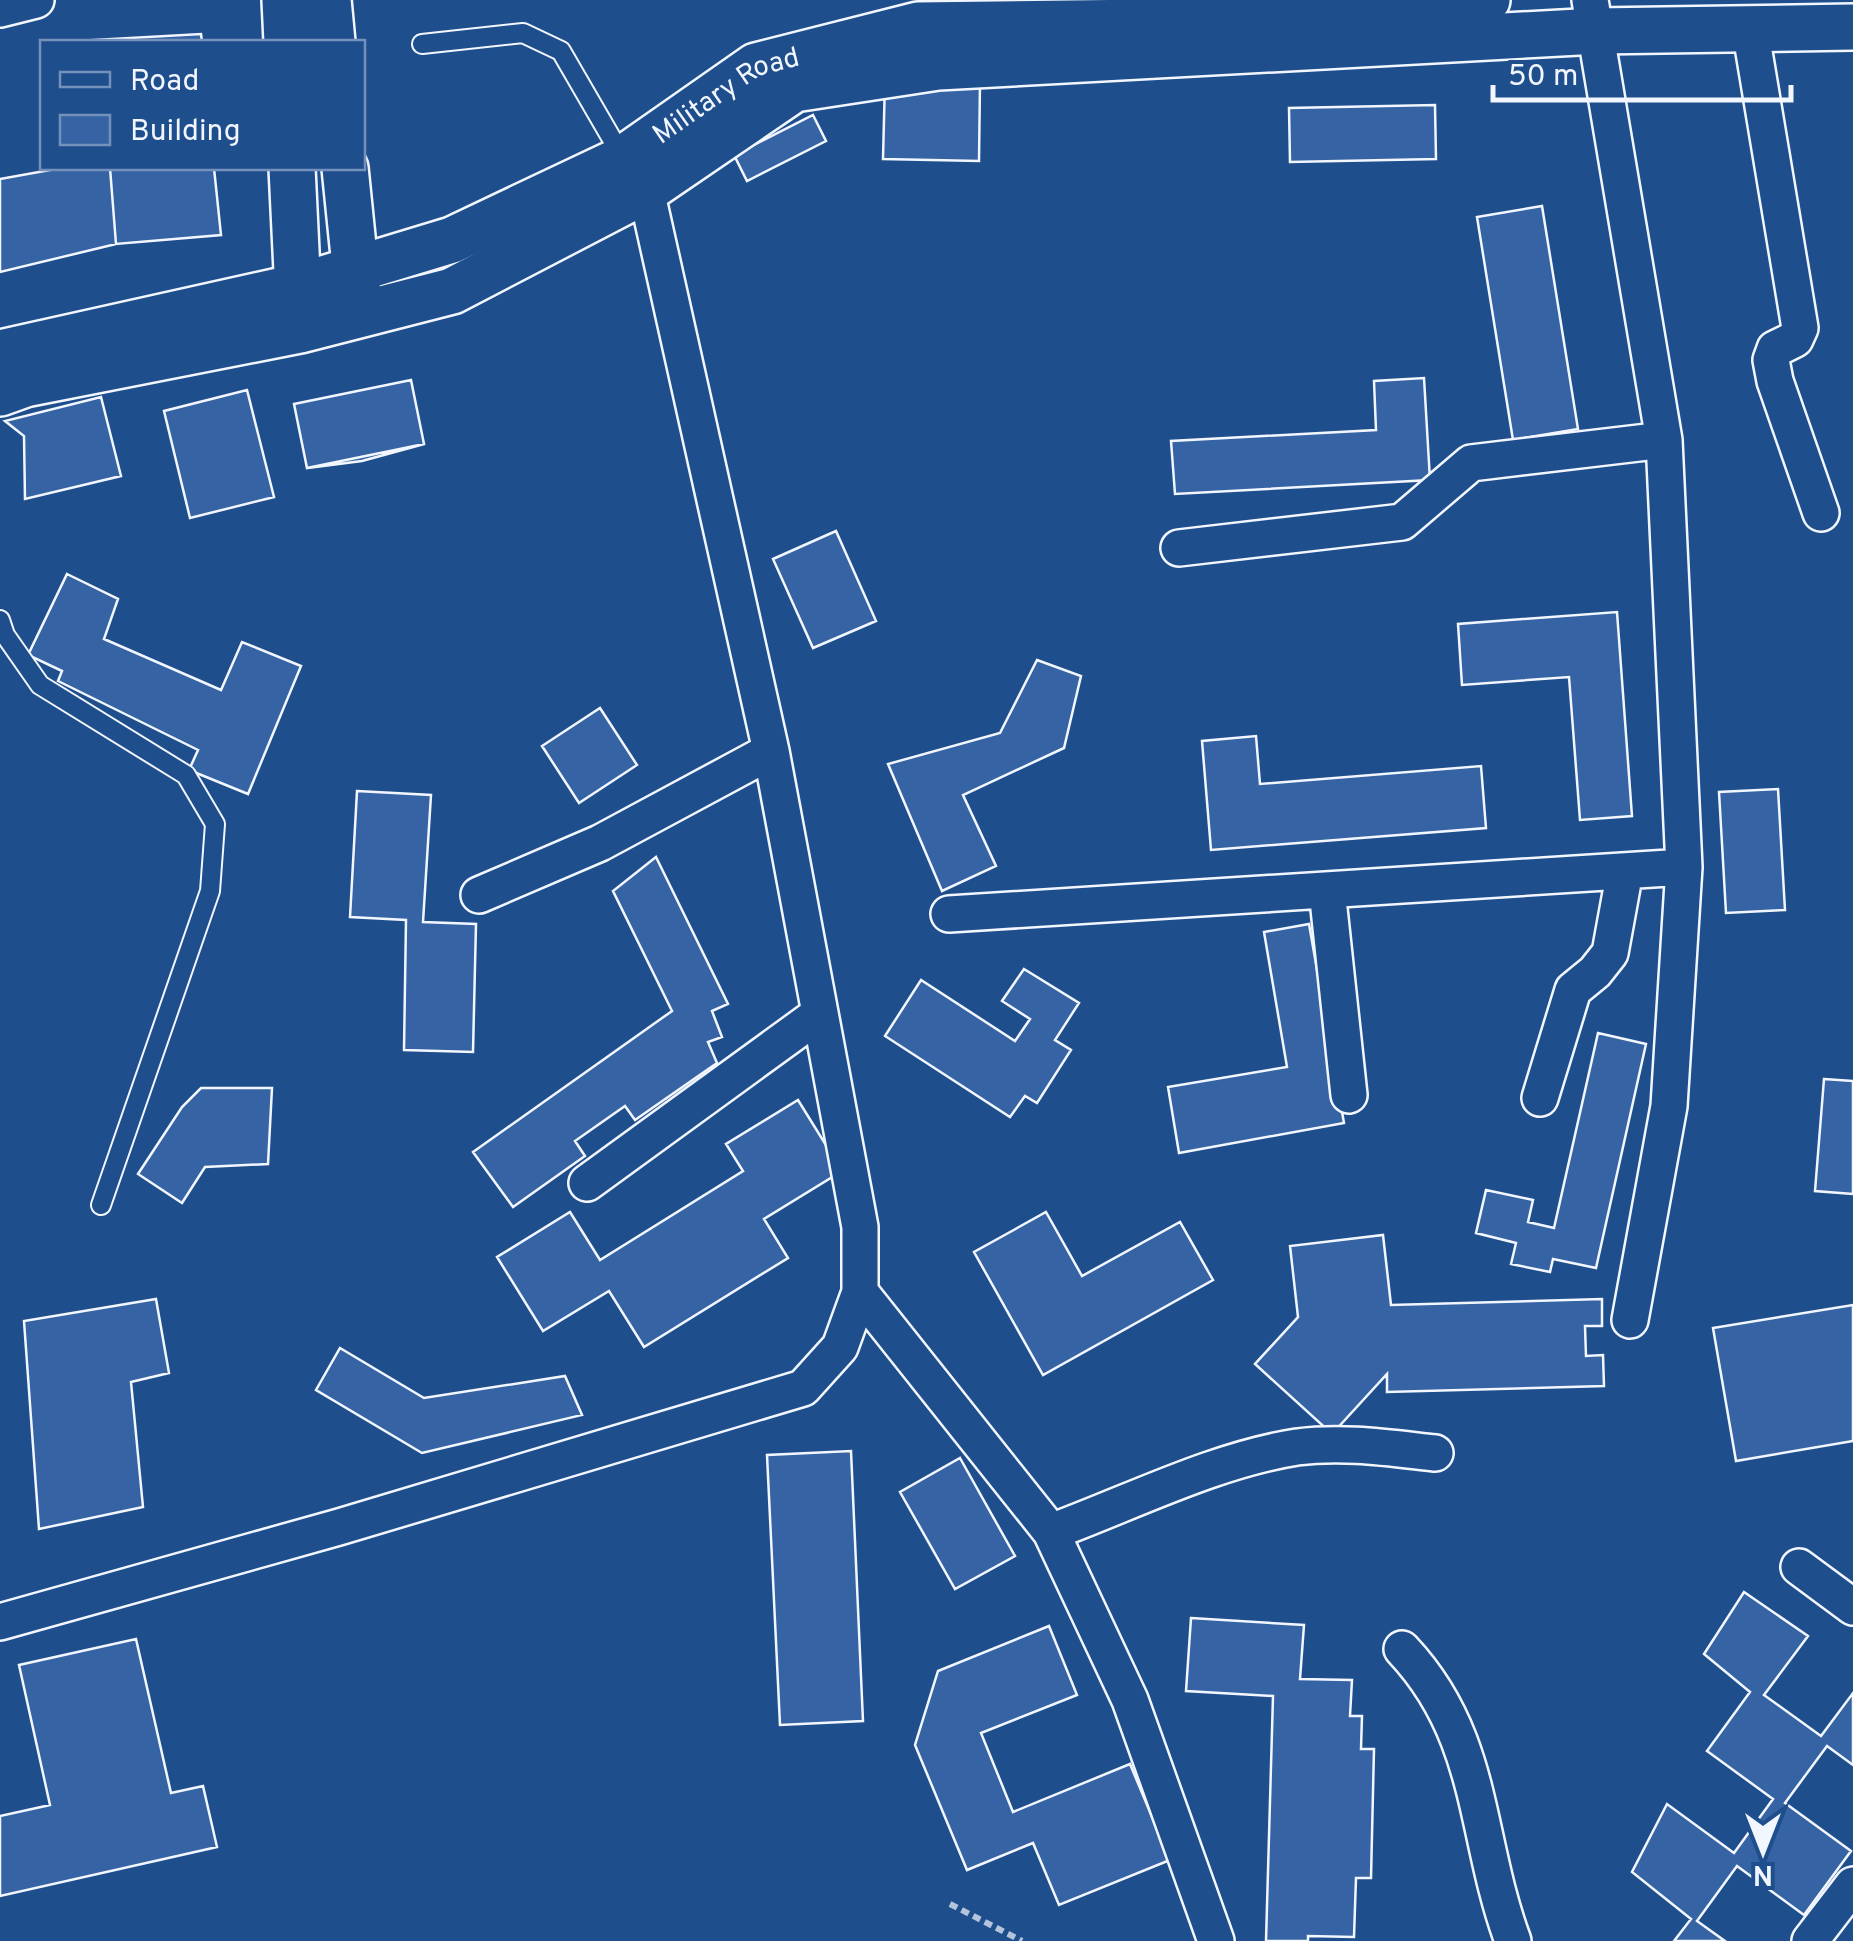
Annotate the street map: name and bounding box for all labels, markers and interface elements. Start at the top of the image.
legend [40,40,365,170]
scale bar [1493,40,1790,102]
street label: Military Road [646,41,804,154]
text: 50 m [1508,59,1578,96]
text: Road [130,64,199,101]
text: Building [130,114,241,151]
north arrow [1713,1801,1813,1901]
text: N [1753,1855,1773,1891]

